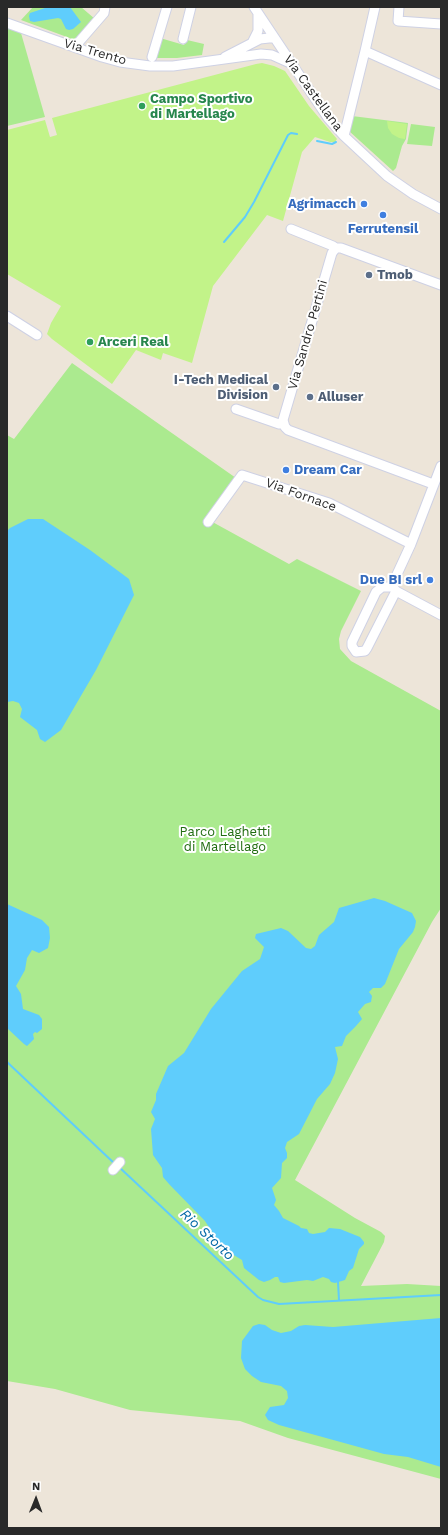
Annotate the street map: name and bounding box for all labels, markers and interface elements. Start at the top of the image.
street label: Via Trento [62,36,128,68]
street label: Via Castellana [280,52,346,134]
place label: Campo Sportivo di Martellago [150,91,252,122]
marker: Campo Sportivo di Martellago [137,101,147,111]
place label: Agrimacch [288,196,356,212]
marker: Agrimacch [359,199,369,209]
marker: Ferrutensil [378,210,388,220]
place label: Ferrutensil [348,221,418,237]
place label: Tmob [377,267,413,283]
marker: Tmob [364,270,374,280]
street label: Via Sandro Pertini [285,278,331,392]
place label: Arceri Real [98,334,168,350]
marker: Arceri Real [85,337,95,347]
place label: I-Tech Medical Division [174,372,268,403]
marker: I-Tech Medical Division [271,382,281,392]
place label: Alluser [318,389,363,405]
marker: Alluser [305,392,315,402]
place label: Dream Car [294,462,362,478]
marker: Dream Car [281,465,291,475]
street label: Via Fornace [263,475,339,515]
place label: Due BI srl [360,572,422,588]
marker: Due BI srl [425,575,435,585]
park label: Parco Laghetti di Martellago [180,824,270,855]
water label: Rio Storto [177,1206,237,1264]
north arrow [16,1479,56,1519]
text: N [32,1480,40,1493]

